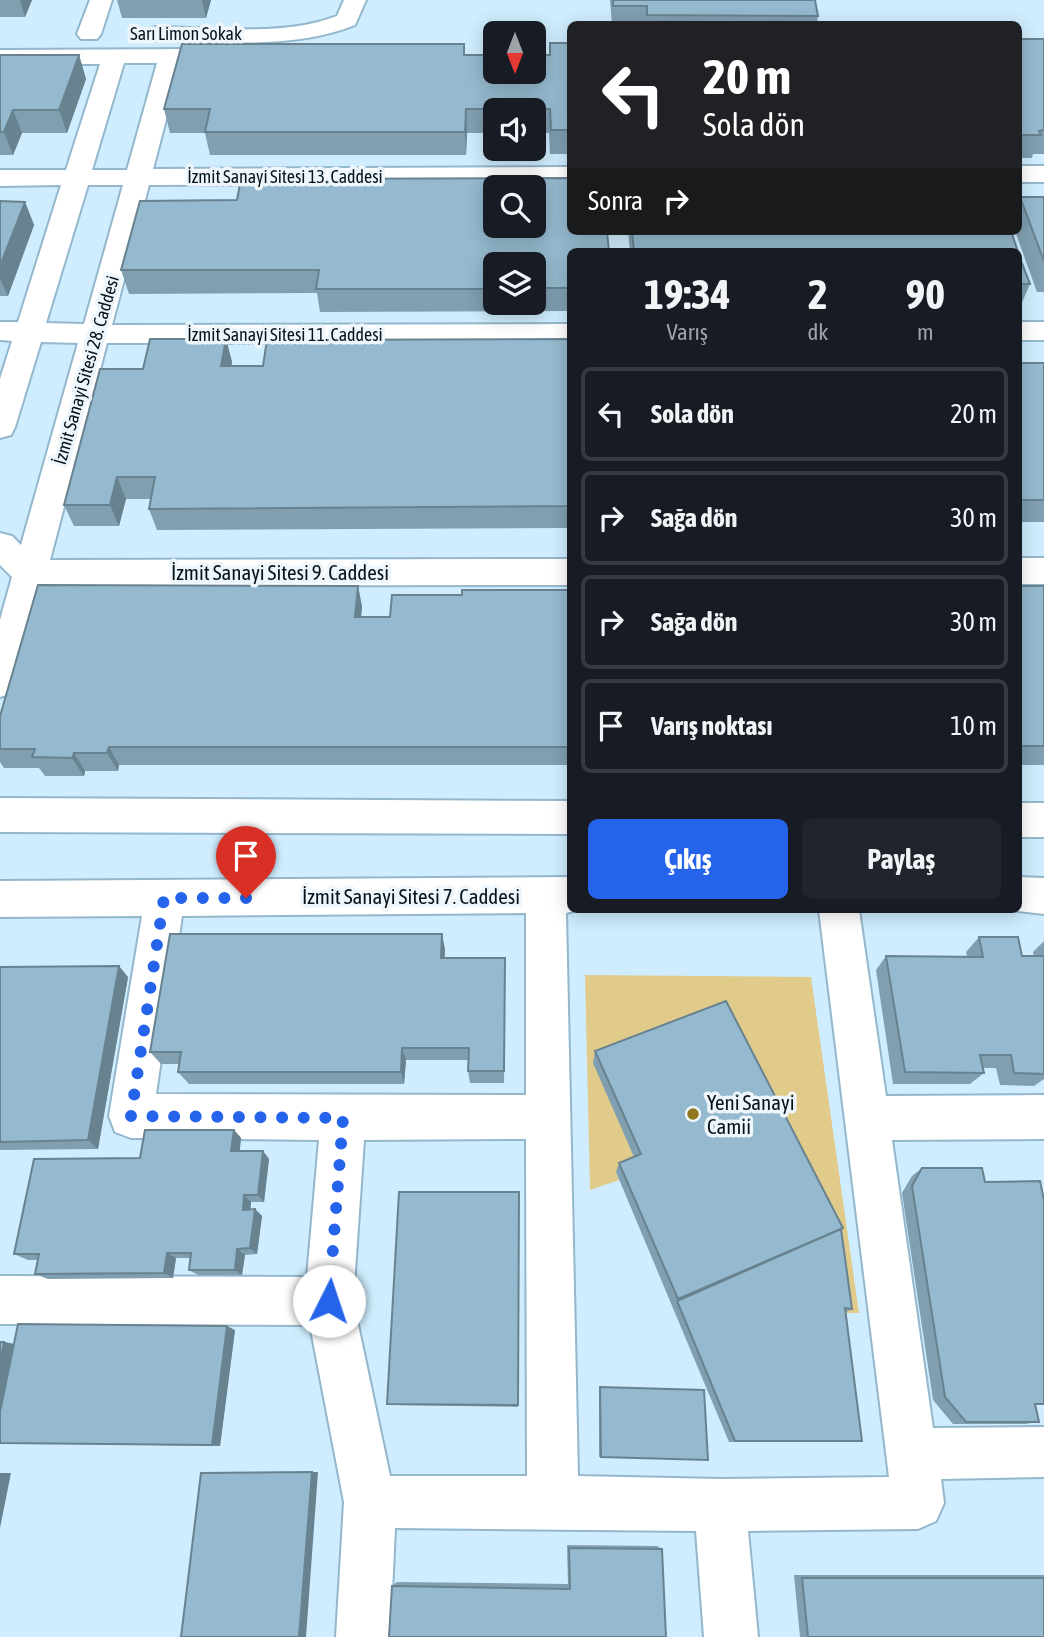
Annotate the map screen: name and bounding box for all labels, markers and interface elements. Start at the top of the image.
north arrow [483,21,546,84]
map controls [483,21,546,315]
street label: Sarı Limon Sokak [130,23,242,44]
text: 20 m [703,48,791,104]
icon: left [588,49,679,140]
button: sound [483,98,546,161]
text: Sola dön [703,106,805,143]
street label: İzmit Sanayi Sitesi 13. Caddesi [187,166,383,187]
button: search [483,175,546,238]
icon: right [657,182,695,220]
text: Sonra [588,186,643,216]
button: layers [483,252,546,315]
text: 19:34 [644,270,730,318]
text: 2 [808,270,828,318]
text: 90 [905,270,945,318]
street label: İzmit Sanayi Sitesi 28. Caddesi [49,273,123,467]
text: Varış [666,319,708,345]
text: dk [807,319,828,345]
text: m [917,319,933,345]
street label: İzmit Sanayi Sitesi 11. Caddesi [187,324,383,345]
icon: left [592,395,630,433]
text: Sola dön [651,399,734,429]
text: 20 m [950,399,997,429]
icon: right [592,499,630,537]
text: Sağa dön [651,503,737,533]
text: 30 m [950,503,997,533]
street label: İzmit Sanayi Sitesi 9. Caddesi [171,560,389,584]
icon: right [592,603,630,641]
text: Sağa dön [651,607,737,637]
text: 30 m [950,607,997,637]
icon: arrive [592,707,630,745]
text: Varış noktası [651,711,772,741]
text: 10 m [950,711,997,741]
button: Çıkış [588,819,788,899]
button: Paylaş [802,819,1001,899]
pin [216,826,276,898]
icon: arrive [227,837,265,875]
street label: İzmit Sanayi Sitesi 7. Caddesi [302,884,520,908]
place label: Yeni Sanayi Camii [707,1090,795,1138]
marker: Yeni Sanayi Camii [685,1106,701,1122]
position arrow [292,1264,366,1338]

